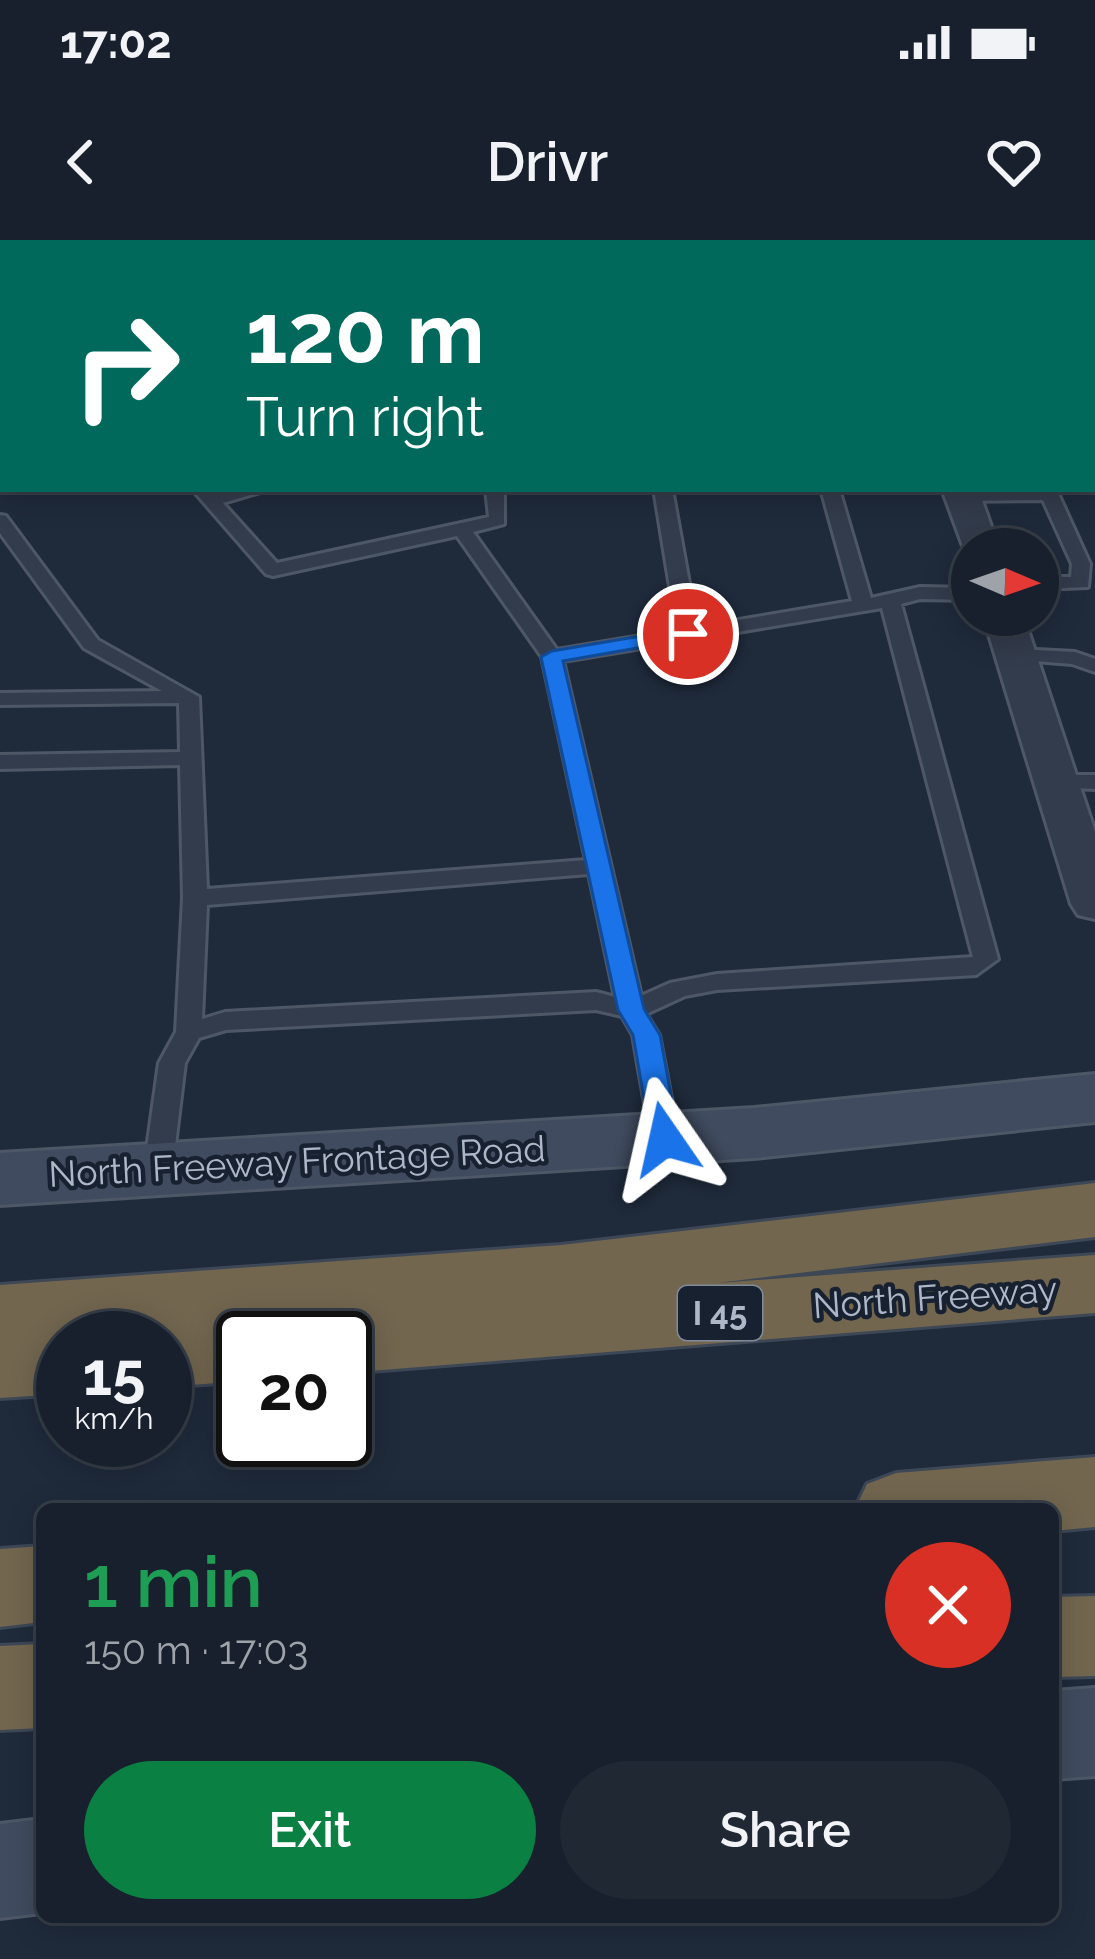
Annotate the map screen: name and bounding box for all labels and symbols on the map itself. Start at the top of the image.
north arrow [951,528,1059,636]
pin [637,583,739,685]
position arrow [602,1076,728,1202]
street label: North Freeway Frontage Road [47,1127,547,1195]
street label: North Freeway [811,1268,1059,1326]
road number: I 45 [678,1286,762,1340]
speed limit sign: 20 [216,1311,372,1467]

